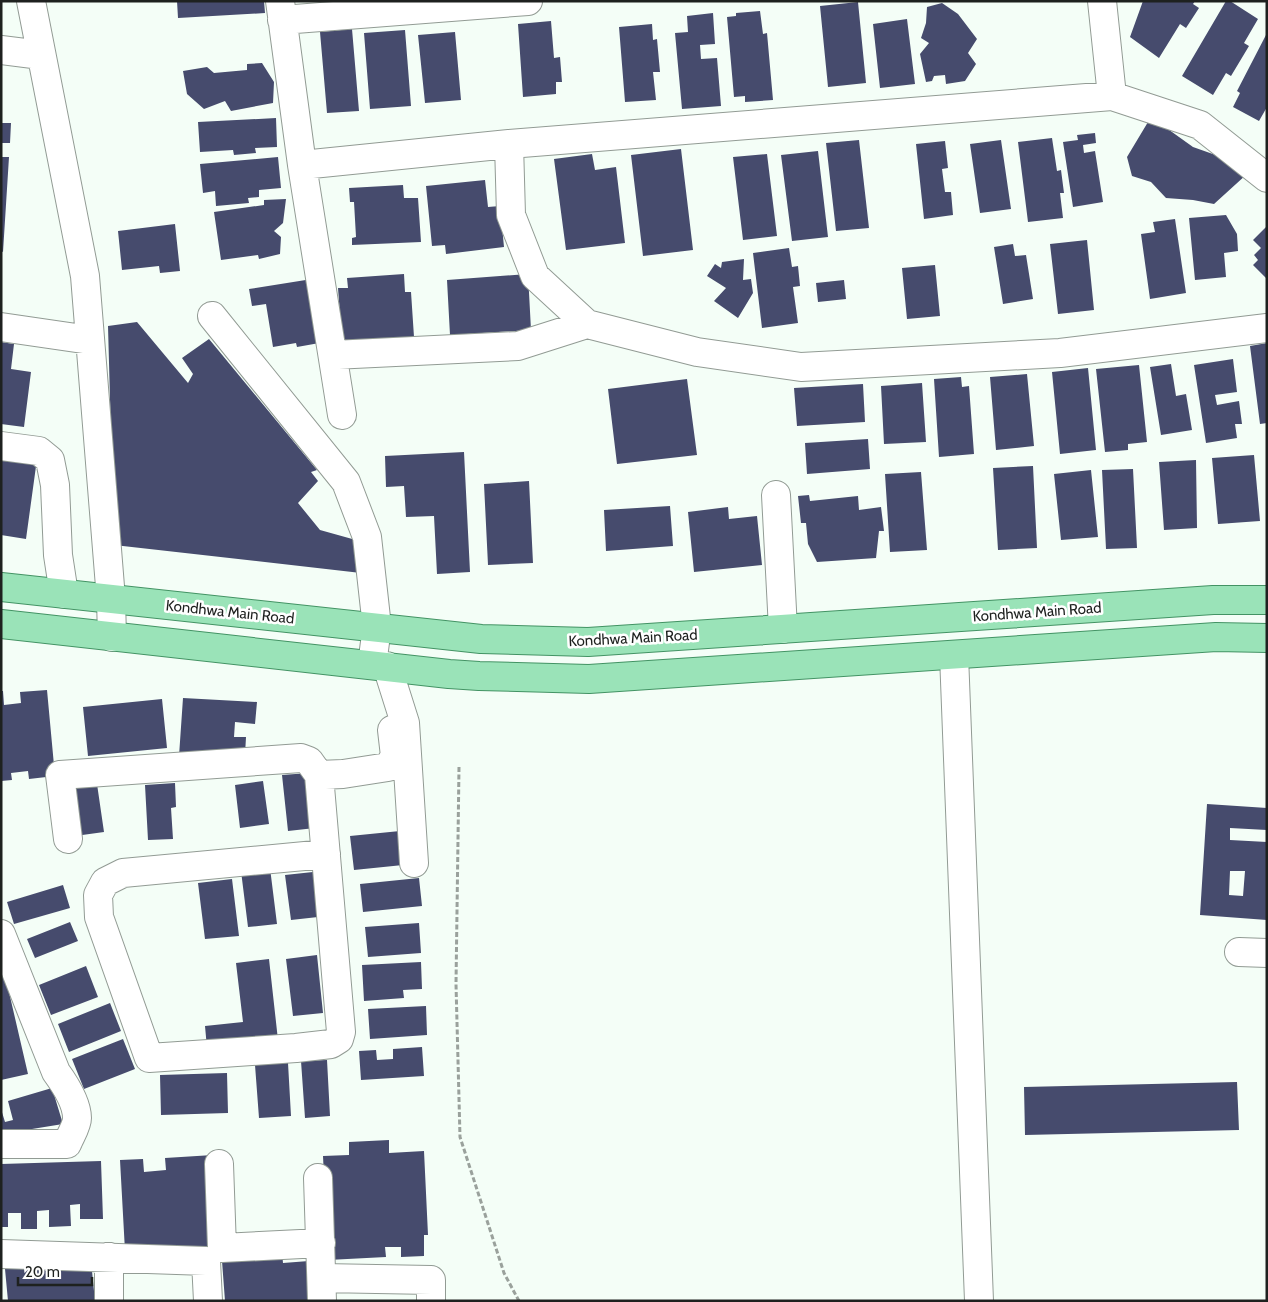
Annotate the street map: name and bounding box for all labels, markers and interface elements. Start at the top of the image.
street label: Kondhwa Main Road [165,596,295,628]
street label: Kondhwa Main Road [972,599,1102,625]
street label: Kondhwa Main Road [568,626,698,650]
scale bar [18,1254,91,1286]
text: 20 m [25,1263,60,1281]

